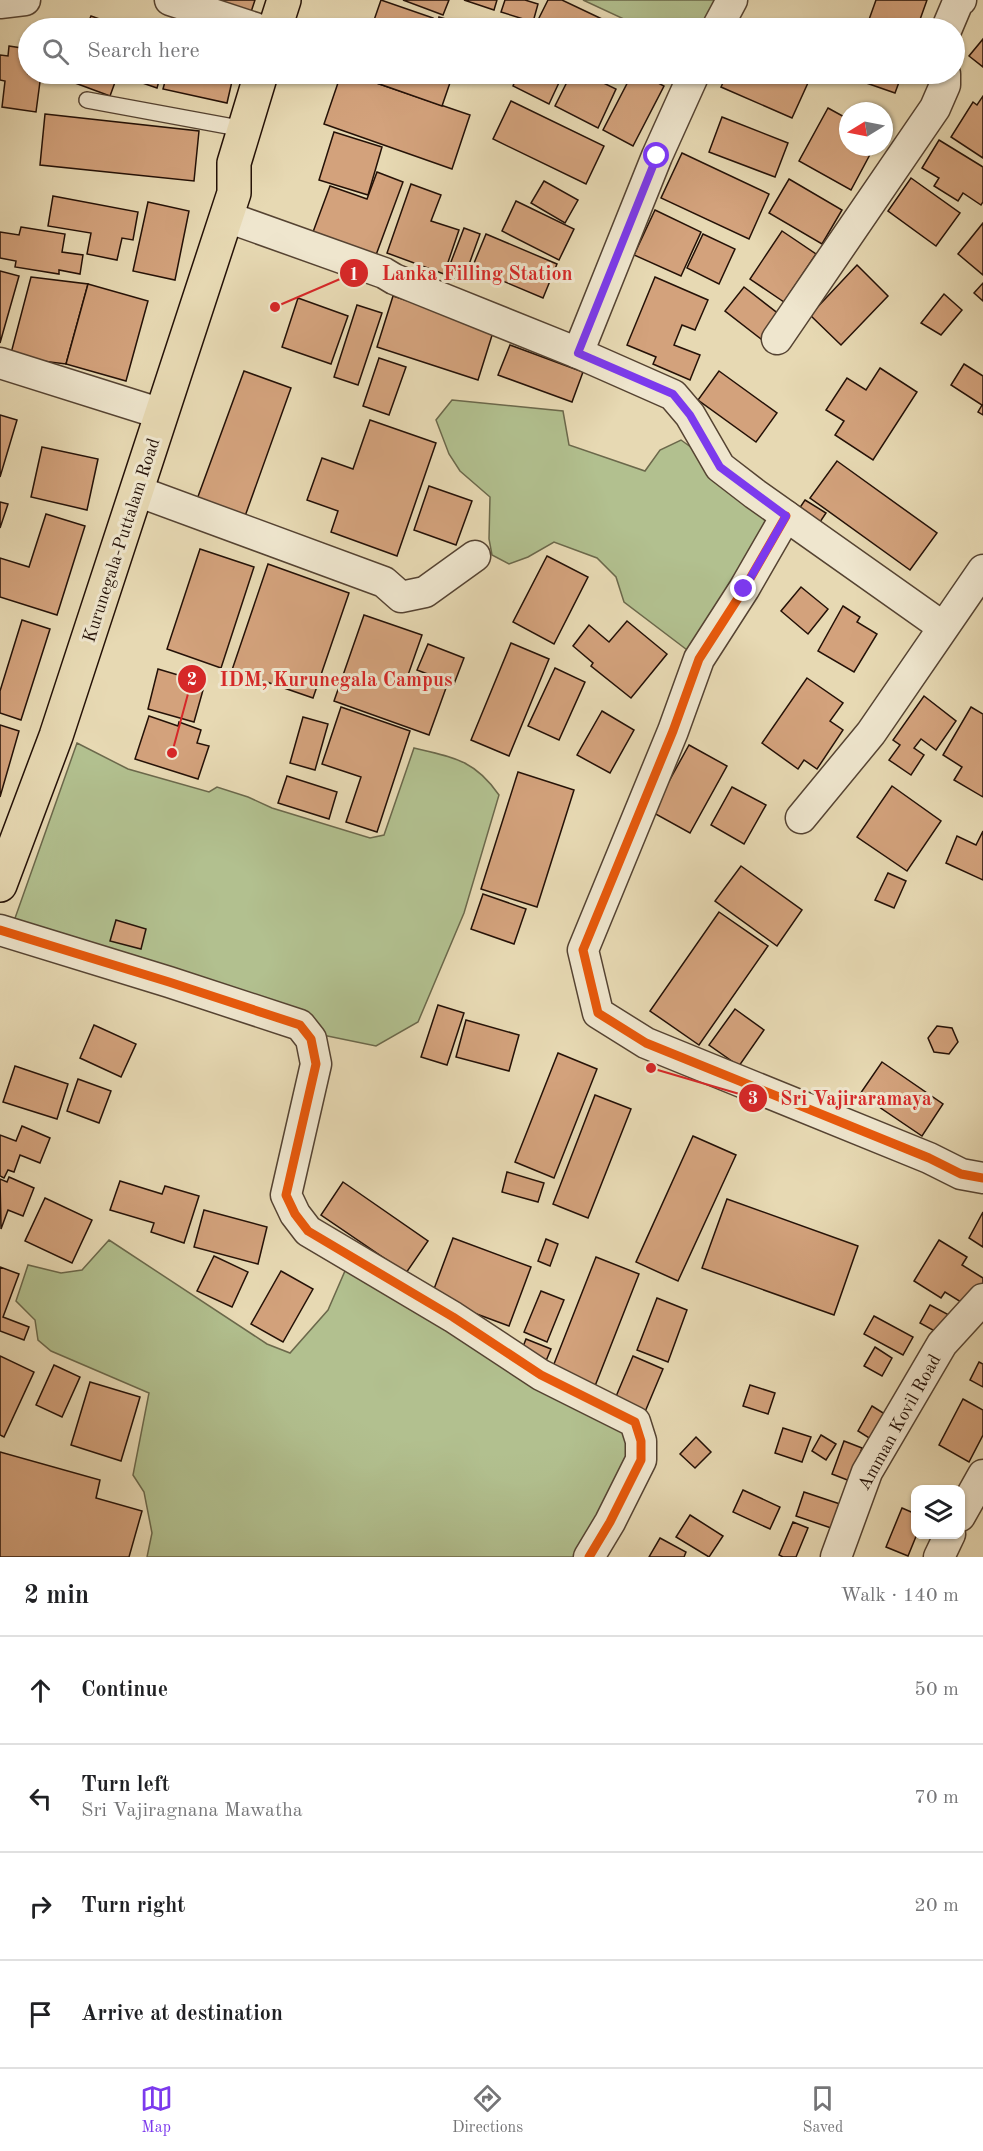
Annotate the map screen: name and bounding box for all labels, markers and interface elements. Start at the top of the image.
search box [18,18,965,84]
icon: search [39,35,72,68]
text: Search here [87,40,200,62]
north arrow [839,102,893,156]
route start [643,142,669,168]
callout: Lanka Filling Station [339,254,584,292]
text: Lanka Filling Station [381,265,573,285]
text: 1 [349,266,359,284]
street label: Kurunegala-Puttalam Road [80,436,164,645]
route end [730,575,756,601]
callout: IDM, Kurunegala Campus [177,660,464,698]
text: 2 [187,671,197,689]
text: IDM, Kurunegala Campus [219,671,453,691]
callout: Sri Vajiraramaya [738,1079,943,1117]
text: 3 [748,1090,758,1108]
text: Sri Vajiraramaya [780,1090,932,1110]
street label: Amman Kovil Road [855,1352,945,1493]
map controls [911,1485,965,1539]
button: layers [911,1485,965,1539]
text: 2 min [24,1583,89,1609]
text: Walk · 140 m [840,1586,959,1606]
icon: ahead [24,1674,57,1707]
text: Continue [81,1679,168,1701]
text: 50 m [914,1680,959,1700]
text: Turn left [81,1774,170,1796]
icon: left [24,1782,57,1815]
text: 70 m [914,1788,959,1808]
text: Sri Vajiragnana Mawatha [81,1801,303,1821]
icon: right [24,1890,57,1923]
text: Turn right [81,1895,185,1917]
text: 20 m [914,1896,959,1916]
icon: arrive [24,1998,57,2031]
text: Arrive at destination [81,2003,283,2025]
tab: Map [140,2082,173,2138]
tab: Directions [452,2082,523,2138]
tab: Saved [803,2082,843,2138]

